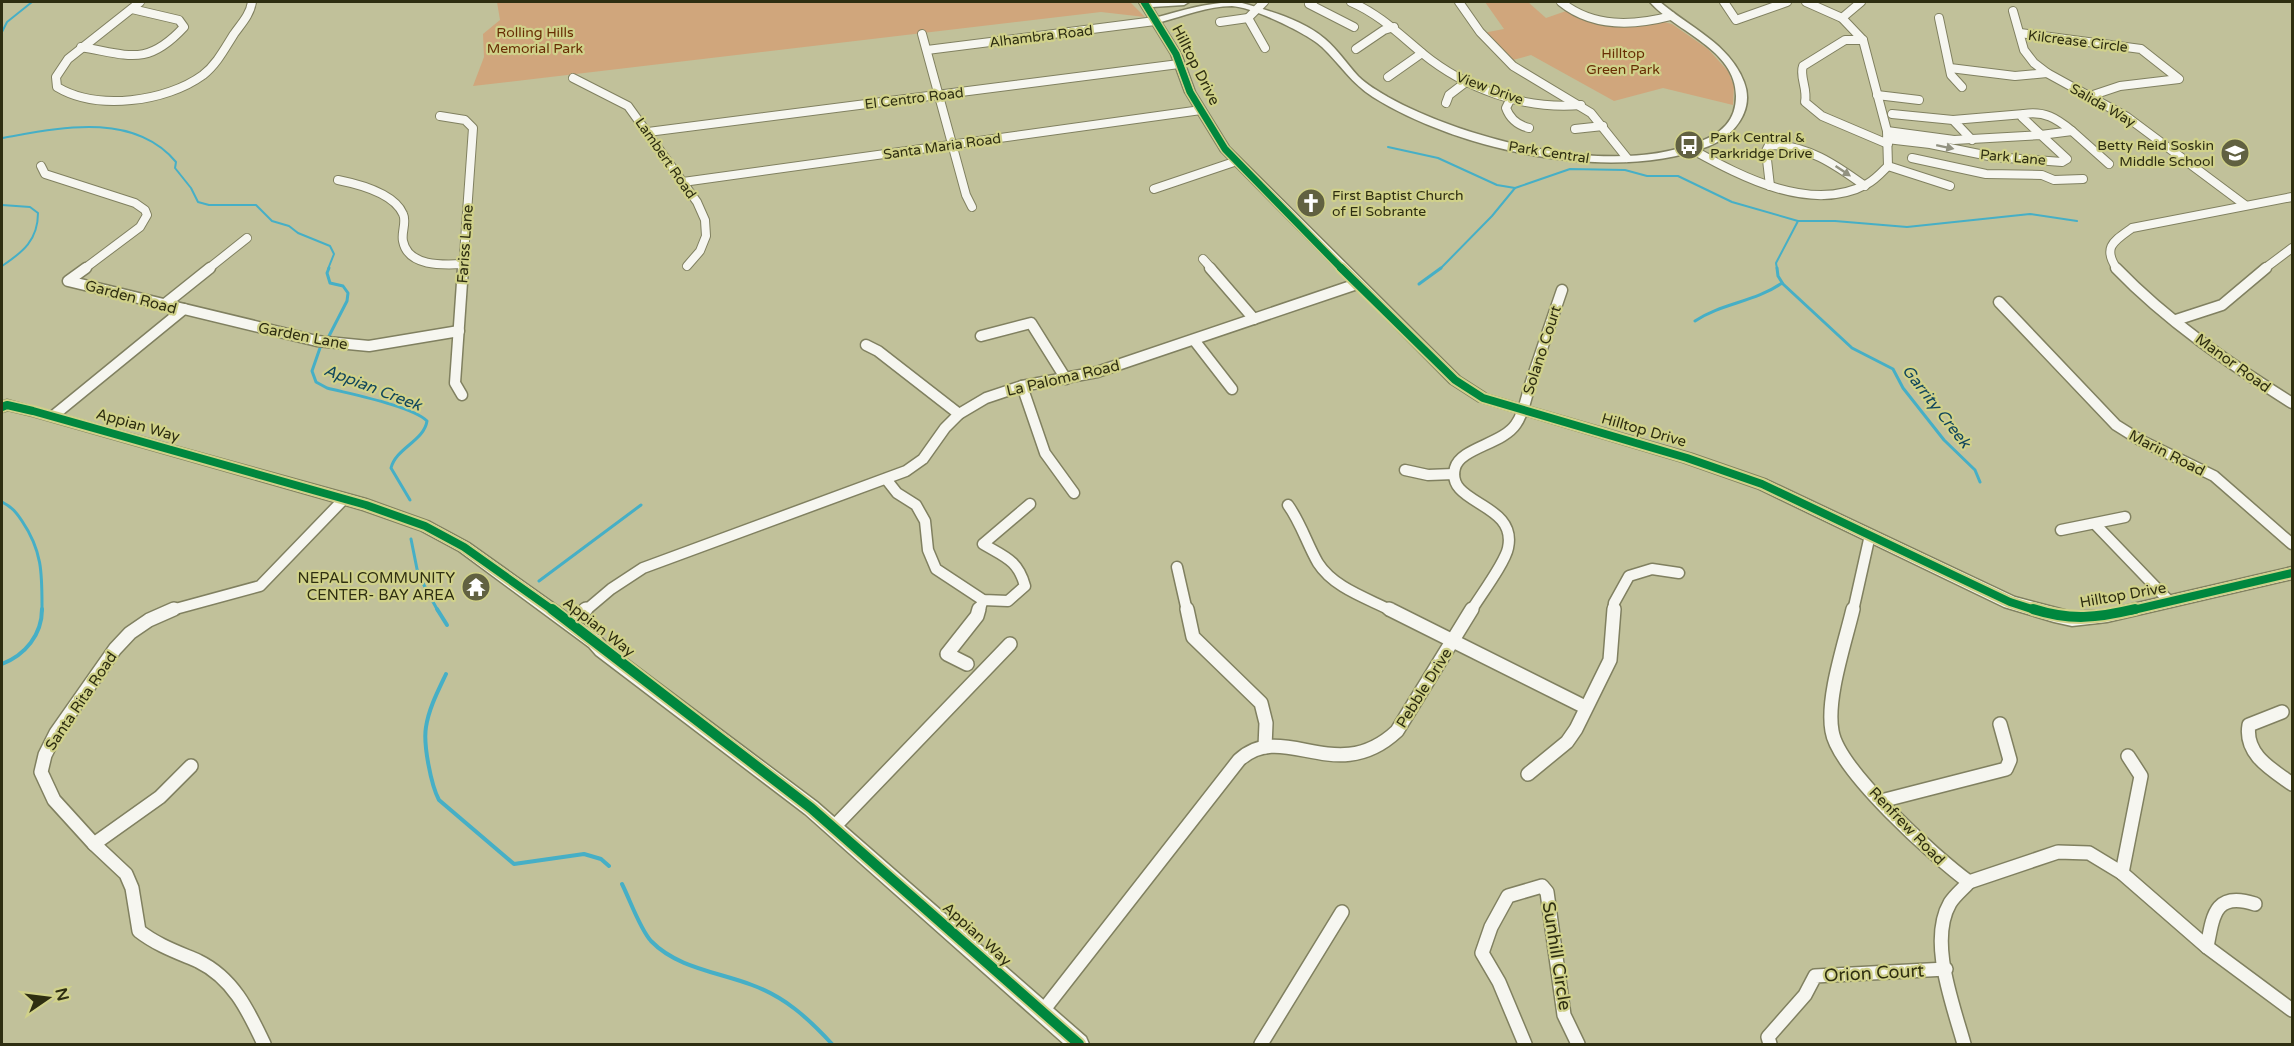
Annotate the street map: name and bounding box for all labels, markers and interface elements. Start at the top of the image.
street label: Alhambra Road [988,22,1094,51]
street label: Hilltop Drive [1168,22,1224,108]
park label: Rolling Hills Memorial Park [487,24,584,57]
street label: Kilcrease Circle [2027,27,2129,56]
park label: Hilltop Green Park [1586,45,1660,78]
street label: View Drive [1454,68,1526,108]
street label: Salida Way [2067,80,2139,131]
street label: El Centro Road [864,84,965,113]
street label: Lambert Road [631,114,700,202]
bus stop icon: Park Central & Parkridge Drive [1673,129,1705,161]
place label: Park Central & Parkridge Drive [1710,129,1813,162]
street label: Santa Maria Road [882,130,1002,163]
place label: Betty Reid Soskin Middle School [2097,137,2214,170]
school or university icon: Betty Reid Soskin Middle School [2219,137,2251,169]
street label: Park Central [1507,138,1590,167]
one-way arrow [1936,143,1955,152]
street label: Park Lane [1979,146,2047,169]
one-way arrow [1835,165,1851,176]
church icon: First Baptist Church of El Sobrante [1295,187,1327,219]
place label: First Baptist Church of El Sobrante [1332,187,1464,220]
street label: Fariss Lane [453,204,477,284]
street label: Garden Road [83,276,179,318]
street label: Solano Court [1519,303,1565,397]
street label: Garden Lane [257,318,349,354]
street label: Manor Road [2192,330,2274,396]
street label: La Paloma Road [1005,356,1121,400]
water label: Appian Creek [321,360,425,416]
water label: Garrity Creek [1898,361,1976,453]
street label: Appian Way [94,404,182,446]
street label: Hilltop Drive [1599,409,1689,451]
street label: Marin Road [2126,426,2208,480]
place label: NEPALI COMMUNITY CENTER- BAY AREA [298,569,455,604]
temple icon: NEPALI COMMUNITY CENTER- BAY AREA [460,571,492,603]
street label: Hilltop Drive [2078,579,2168,611]
street label: Appian Way [560,593,638,661]
street label: Pebble Drive [1392,645,1456,731]
street label: Santa Rita Road [41,648,121,754]
street label: Renfrew Road [1865,783,1949,869]
street label: Appian Way [939,898,1015,970]
street label: Sunhill Circle [1538,900,1576,1012]
street label: Orion Court [1823,959,1925,987]
north arrow [18,968,78,1028]
text: N [50,986,73,1003]

